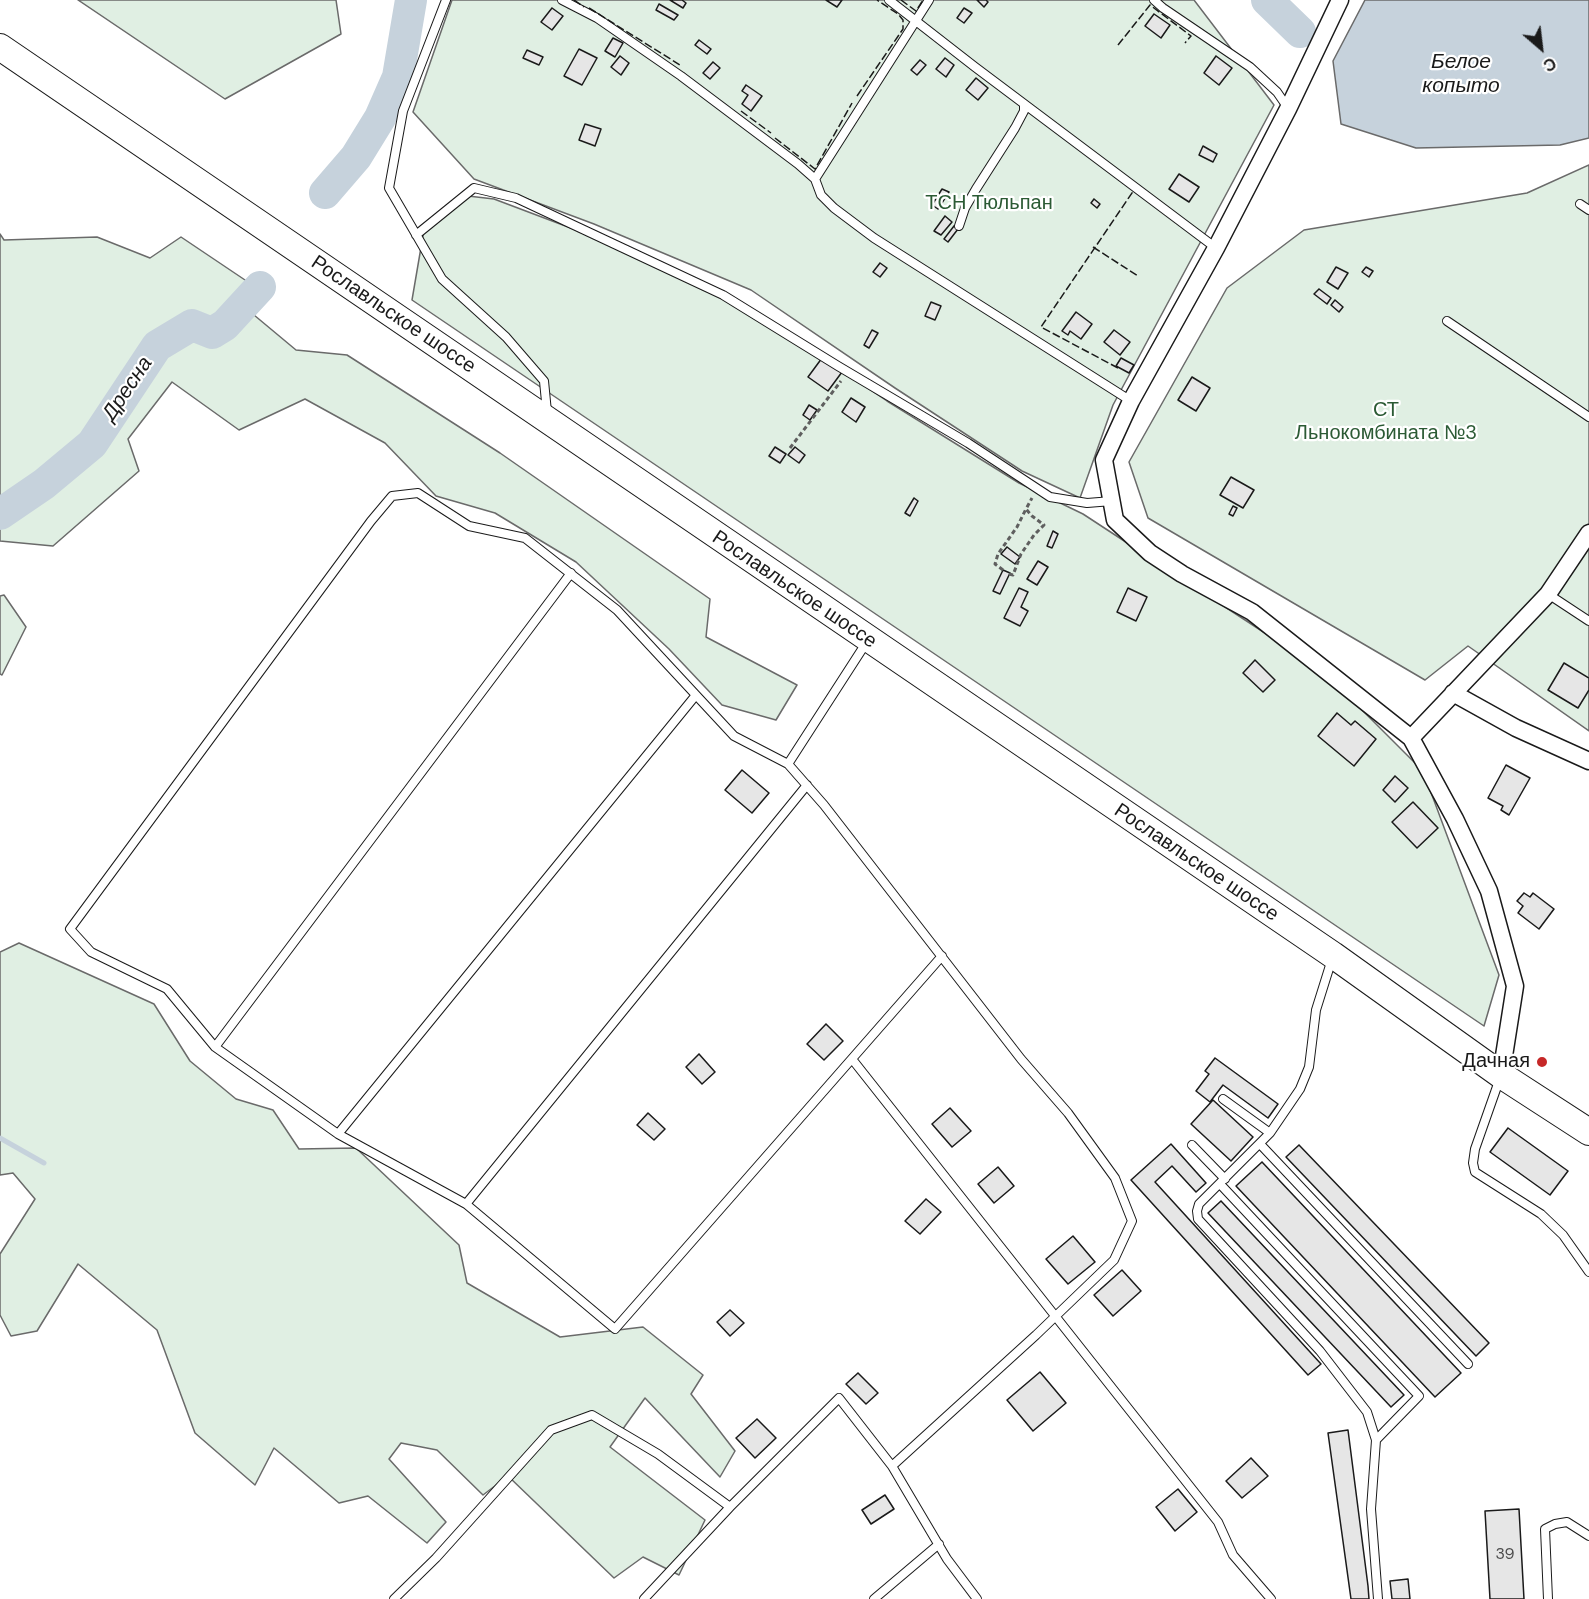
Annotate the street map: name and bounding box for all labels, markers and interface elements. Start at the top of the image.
north arrow [1511,18,1571,78]
water label: Белое копыто [1422,49,1500,99]
text: С [1540,52,1560,76]
park label: ТСН Тюльпан [925,192,1053,216]
street label: Рославльское шоссе [306,251,480,379]
water label: Дресна [98,352,158,426]
park label: СТ Льнокомбината №3 [1295,399,1477,446]
street label: Рославльское шоссе [707,526,881,654]
street label: Рославльское шоссе [1109,799,1283,927]
place label: Дачная [1462,1050,1530,1074]
marker: Дачная [1535,1055,1549,1069]
house number: 39 [1495,1545,1515,1565]

